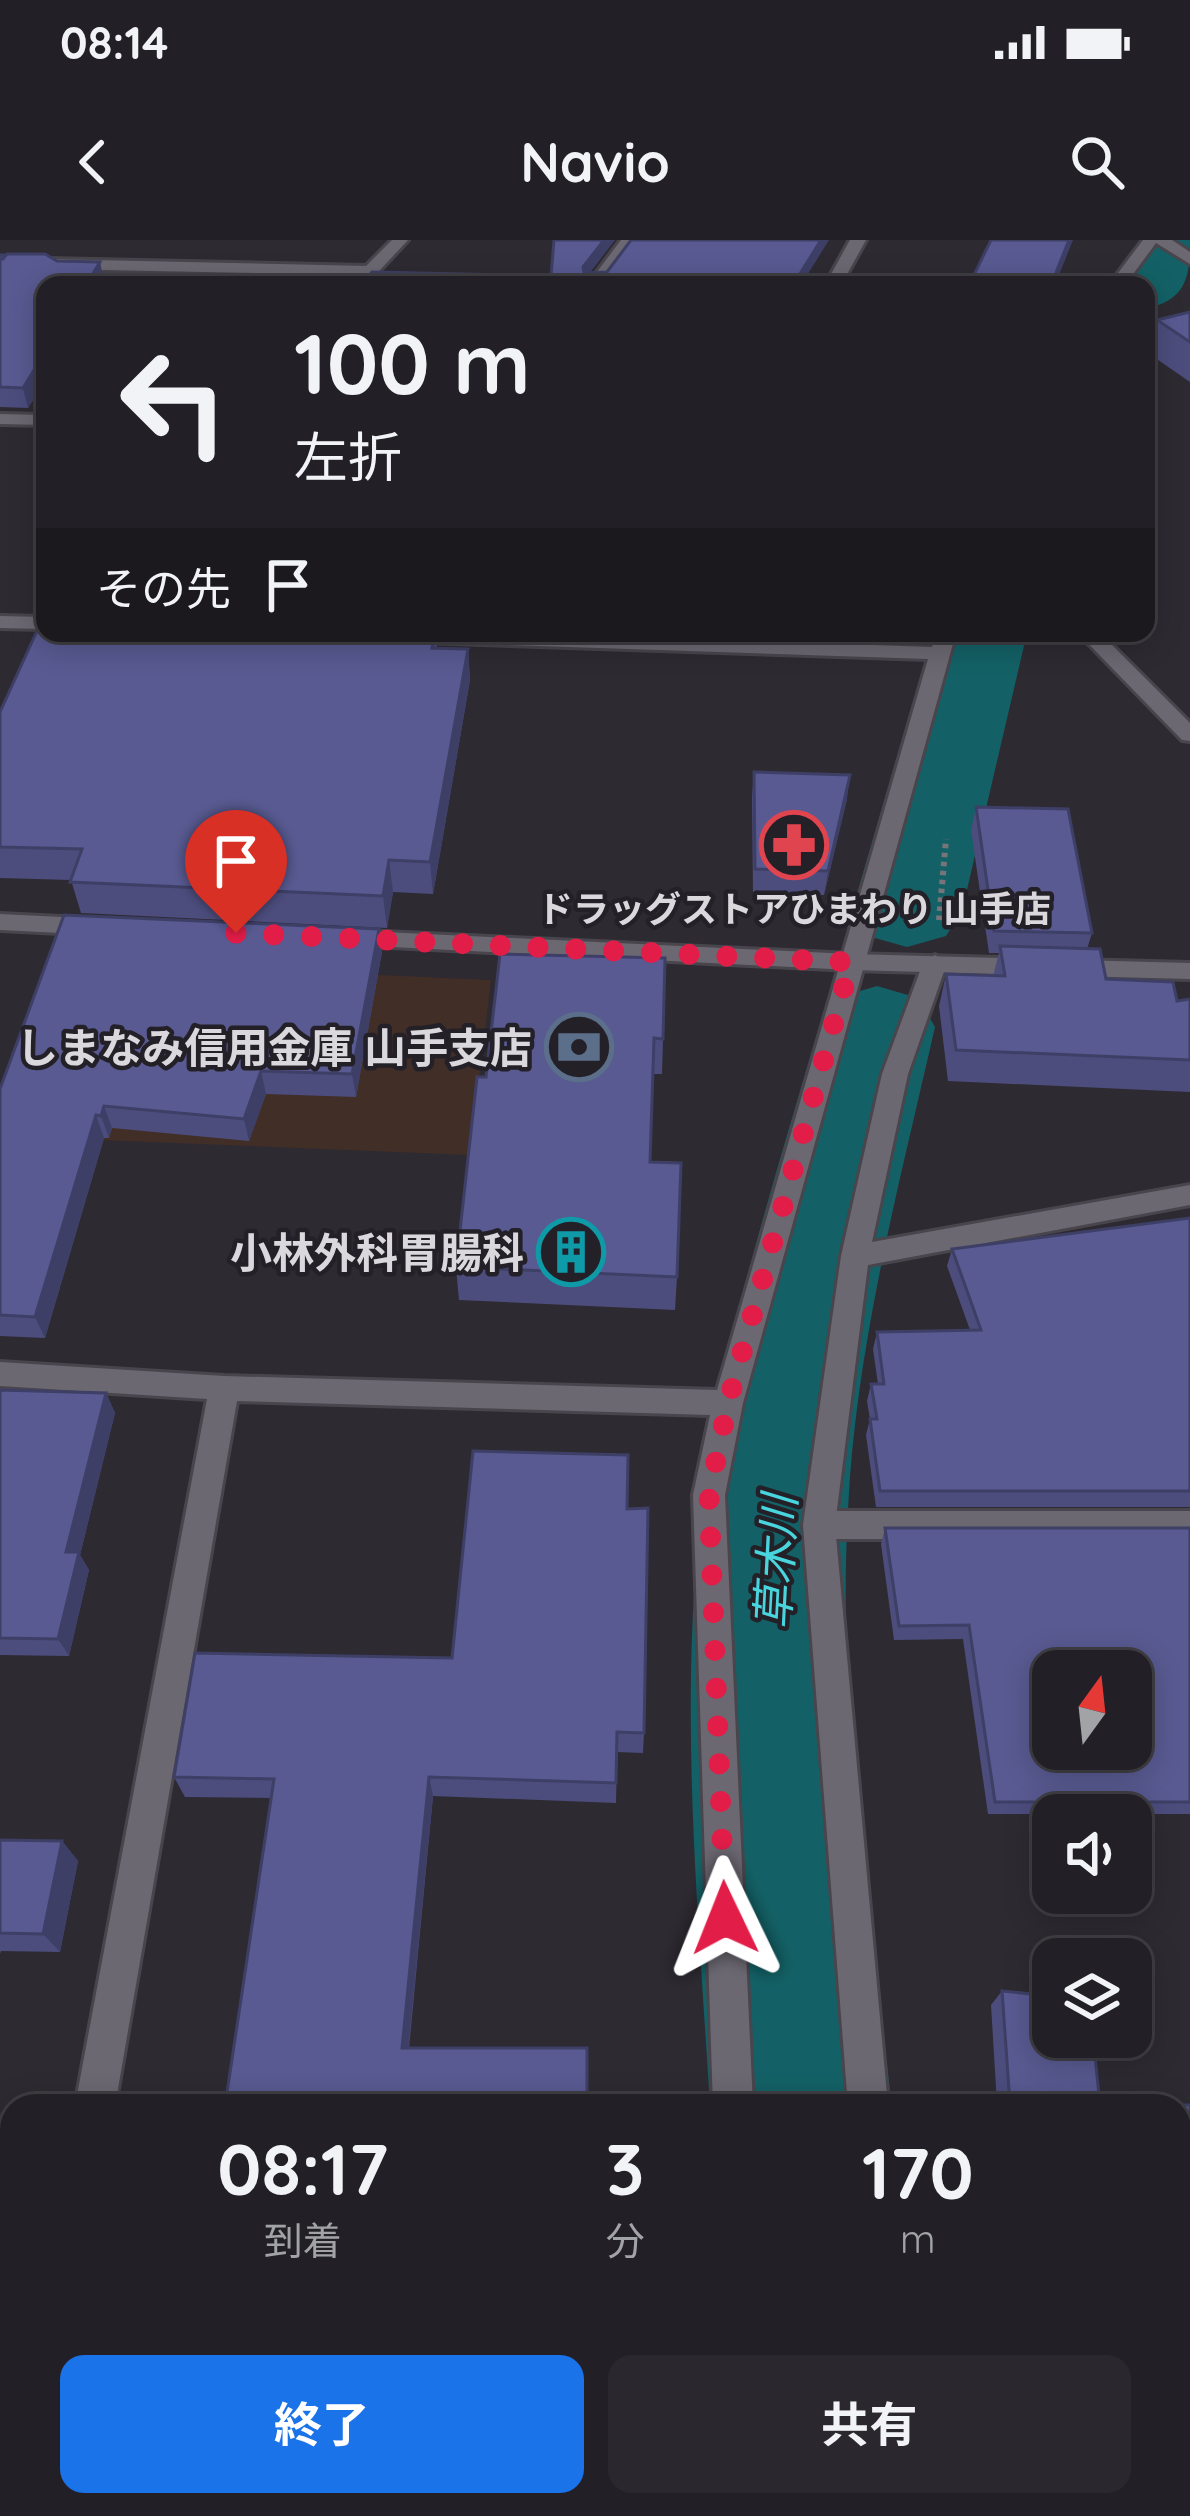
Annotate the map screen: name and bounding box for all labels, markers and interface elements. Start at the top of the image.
text: 08:14 [60,14,169,70]
text: Navio [520,128,670,196]
icon: back [60,129,126,195]
icon: search [1064,129,1130,195]
text: 100 m [294,310,531,415]
icon: left [96,324,252,480]
text: 左折 [294,423,402,491]
icon: arrive [255,552,321,618]
text: その先 [96,560,231,616]
pin [185,810,287,933]
pharmacy icon: ドラッグストアひまわり 山手店 [759,810,829,880]
icon: arrive [203,828,269,894]
place label: ドラッグストアひまわり 山手店 [537,886,1051,931]
bank icon: しまなみ信用金庫 山手支店 [544,1012,614,1082]
place label: しまなみ信用金庫 山手支店 [16,1021,532,1074]
building icon: 小林外科胃腸科 [536,1217,606,1287]
place label: 小林外科胃腸科 [230,1226,524,1279]
water label: 草木川 [744,1489,807,1631]
north arrow [1032,1650,1152,1770]
map controls [1032,1650,1152,2058]
button: sound [1032,1794,1152,1914]
position arrow [662,1855,788,1981]
button: layers [1032,1938,1152,2058]
text: 08:17 [217,2123,388,2213]
text: 3 [606,2123,644,2213]
text: 170 [862,2127,974,2217]
text: m [900,2214,936,2263]
text: 到着 [264,2216,342,2265]
text: 分 [606,2216,645,2265]
button: 終了 [60,2355,584,2493]
button: 共有 [608,2355,1131,2493]

